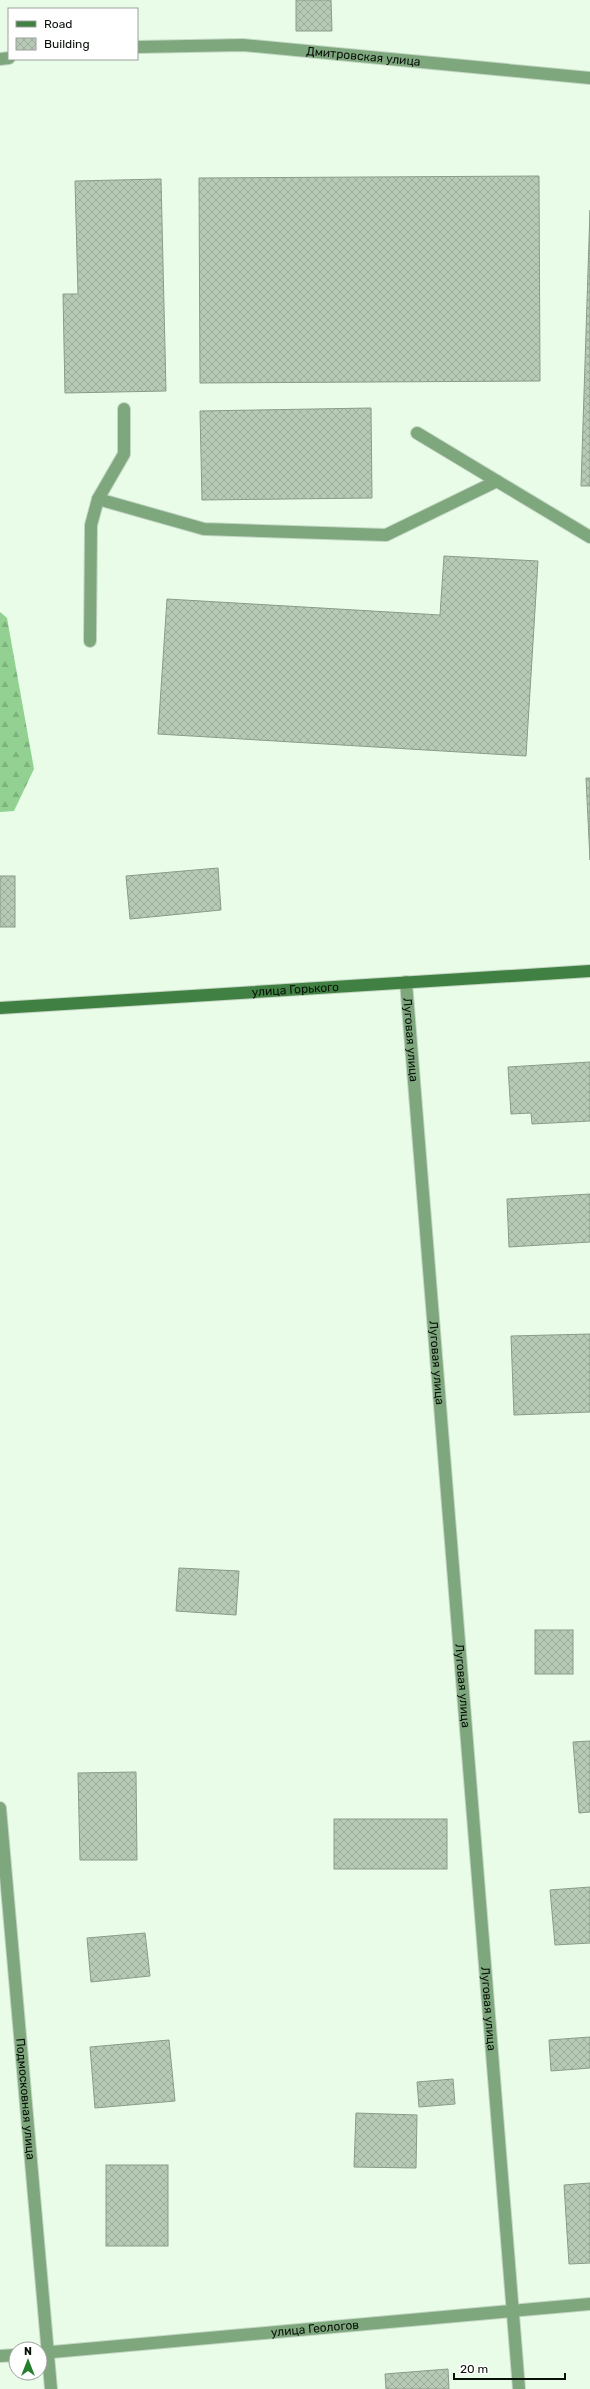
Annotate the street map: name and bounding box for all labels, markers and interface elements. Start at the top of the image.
legend [8,8,138,60]
text: Road [44,17,72,31]
text: Building [44,37,90,51]
street label: Дмитровская улица [306,44,421,69]
street label: улица Горького [251,980,340,999]
street label: Луговая улица [400,997,421,1082]
street label: Луговая улица [426,1320,447,1405]
street label: Луговая улица [452,1643,473,1728]
street label: Луговая улица [478,1966,499,2051]
street label: Подмосковная улица [13,2037,38,2160]
street label: улица Геологов [270,2318,360,2339]
north arrow [8,2341,48,2381]
text: N [24,2345,32,2358]
scale bar [454,2355,565,2381]
text: 20 m [460,2362,488,2376]

